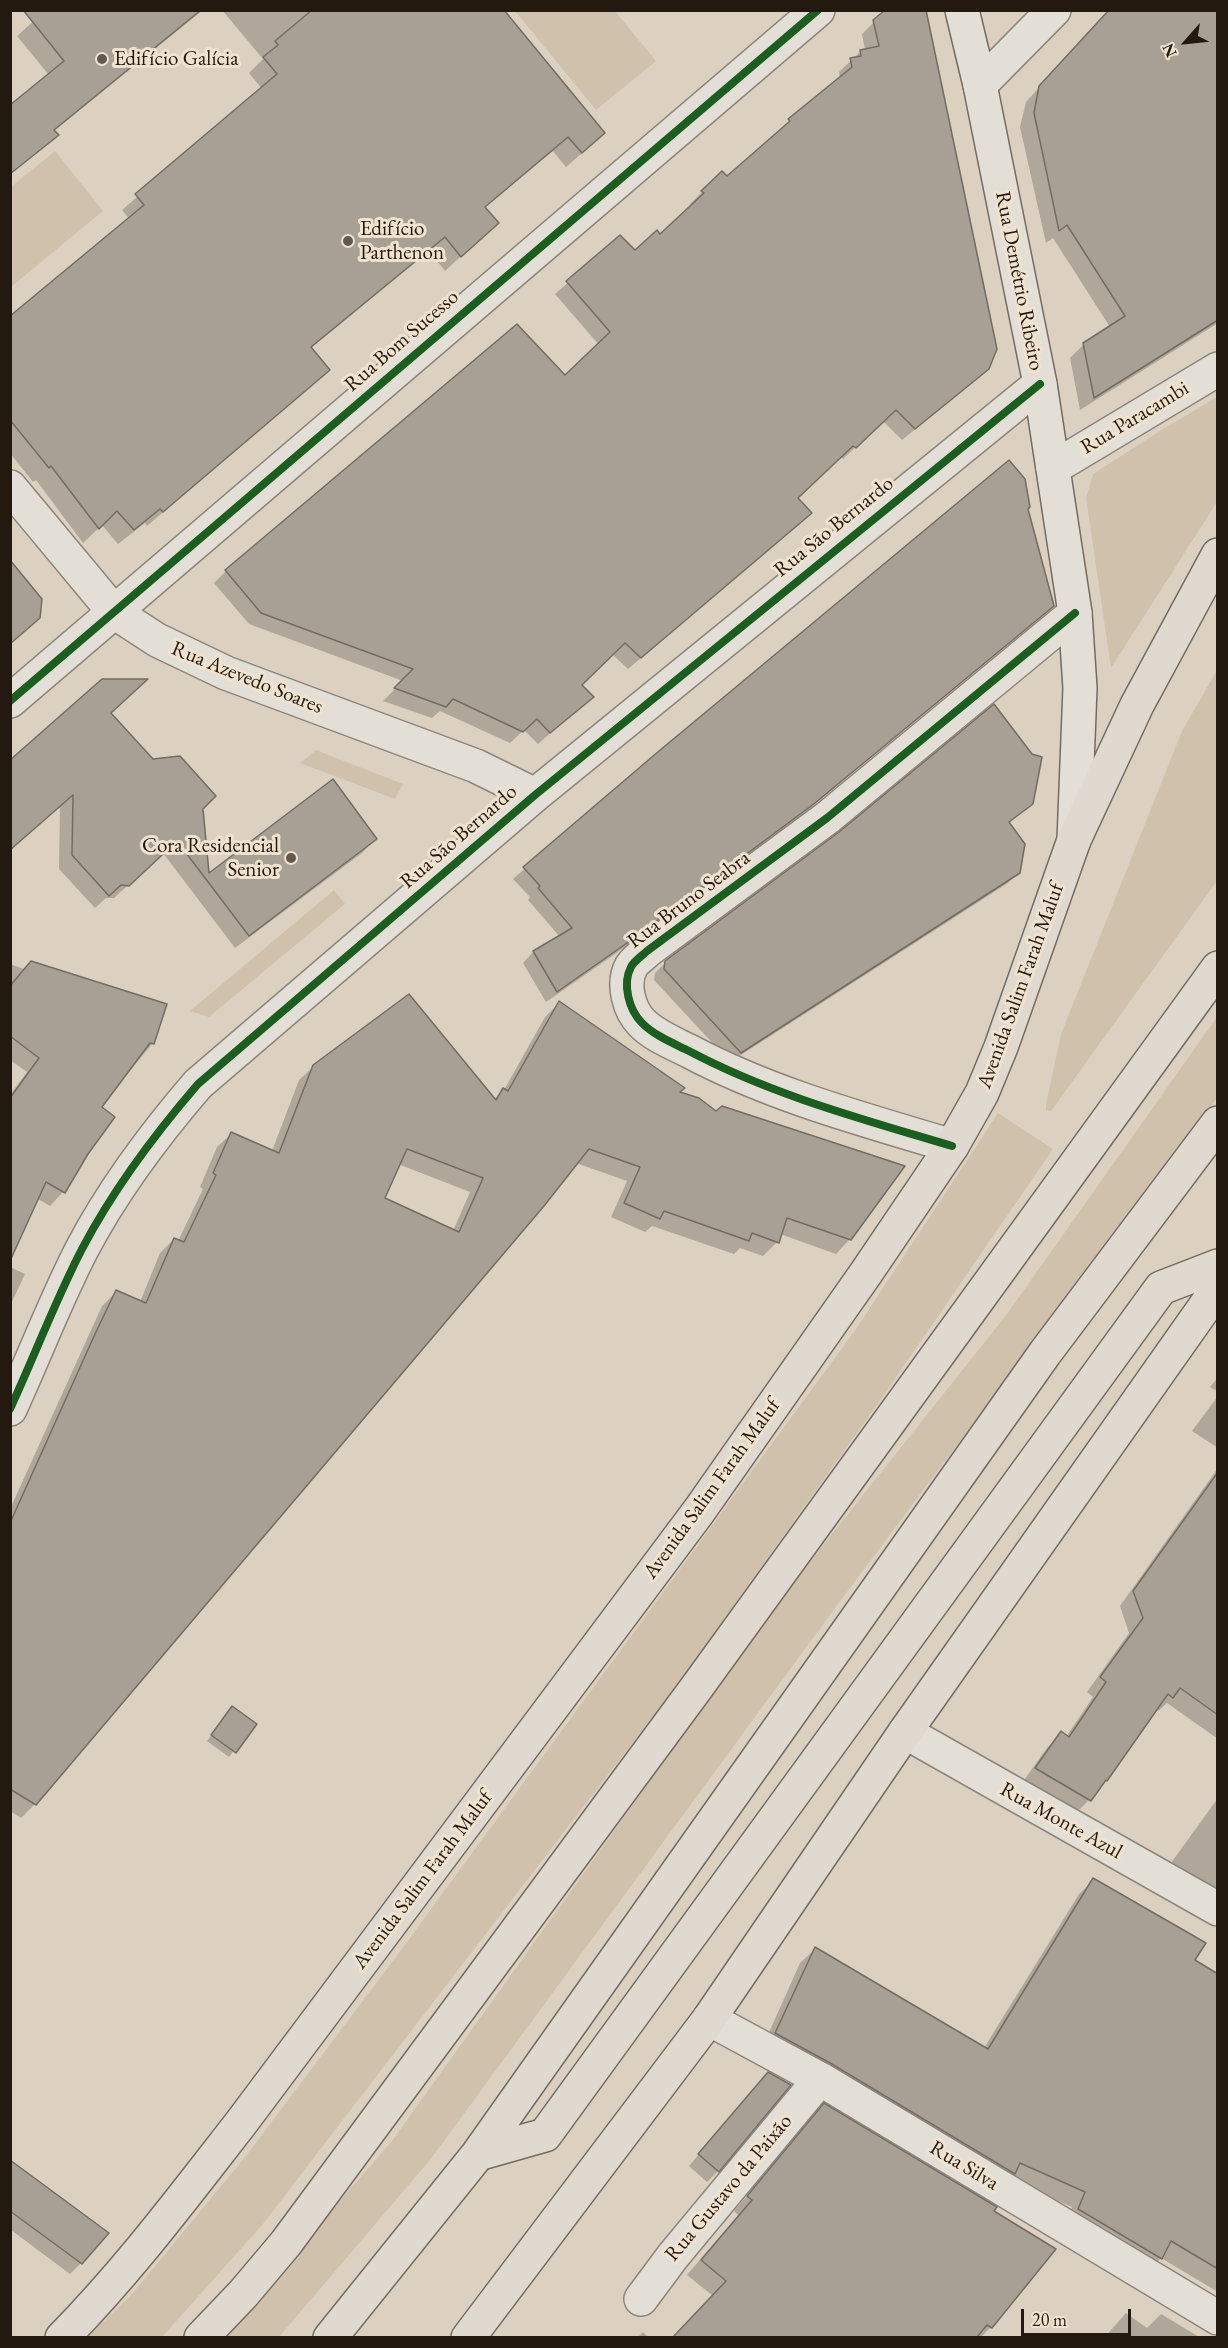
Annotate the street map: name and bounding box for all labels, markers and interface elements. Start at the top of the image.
north arrow [1156,12,1216,72]
text: N [1157,40,1182,61]
place label: Edifício Galícia [114,46,239,72]
marker: Edifício Galícia [95,52,109,66]
street label: Rua Demétrio Ribeiro [989,189,1049,373]
place label: Edifício Parthenon [360,216,444,266]
marker: Edifício Parthenon [341,234,355,248]
street label: Rua Bom Sucesso [340,285,464,397]
street label: Rua Paracambi [1076,376,1194,460]
street label: Rua São Bernardo [769,471,899,583]
street label: Rua Azevedo Soares [168,636,326,720]
street label: Rua São Bernardo [395,779,523,895]
place label: Cora Residencial Senior [142,833,279,883]
street label: Rua Bruno Seabra [623,846,755,954]
marker: Cora Residencial Senior [284,851,298,865]
street label: Avenida Salim Farah Maluf [972,880,1070,1092]
street label: Avenida Salim Farah Maluf [638,1394,786,1584]
street label: Rua Monte Azul [996,1777,1126,1865]
street label: Avenida Salim Farah Maluf [348,1786,498,1974]
street label: Rua Gustavo da Paixão [660,2109,798,2267]
street label: Rua Silva [925,2136,1003,2196]
scale bar [1024,2297,1134,2335]
text: 20 m [1032,2308,1067,2331]

